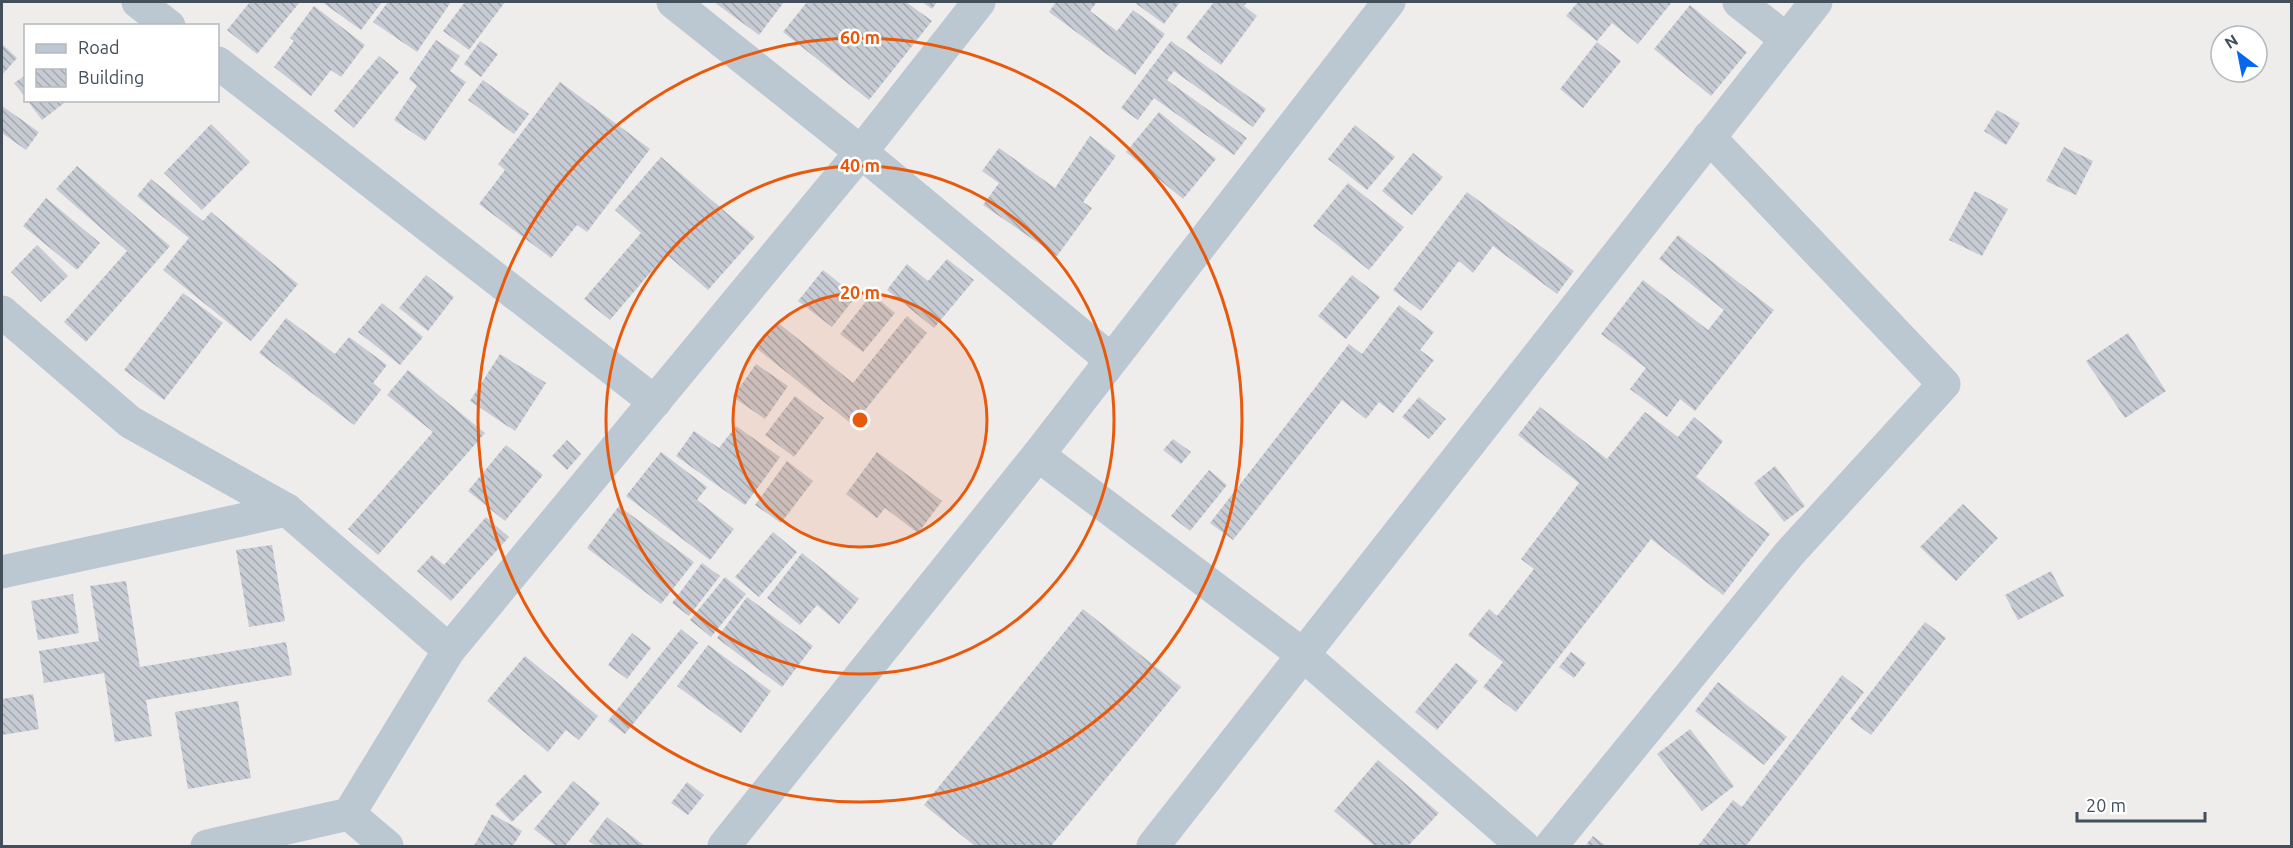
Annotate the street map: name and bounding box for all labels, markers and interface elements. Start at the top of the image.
legend [24,24,219,102]
north arrow [2209,24,2269,84]
text: 60 m [840,27,880,47]
text: N [2221,30,2241,52]
text: Road [78,37,120,57]
text: Building [78,67,144,87]
text: 40 m [840,155,880,175]
text: 20 m [840,282,880,302]
centre of rings [850,410,870,430]
scale bar [2077,785,2204,823]
text: 20 m [2086,795,2126,815]

